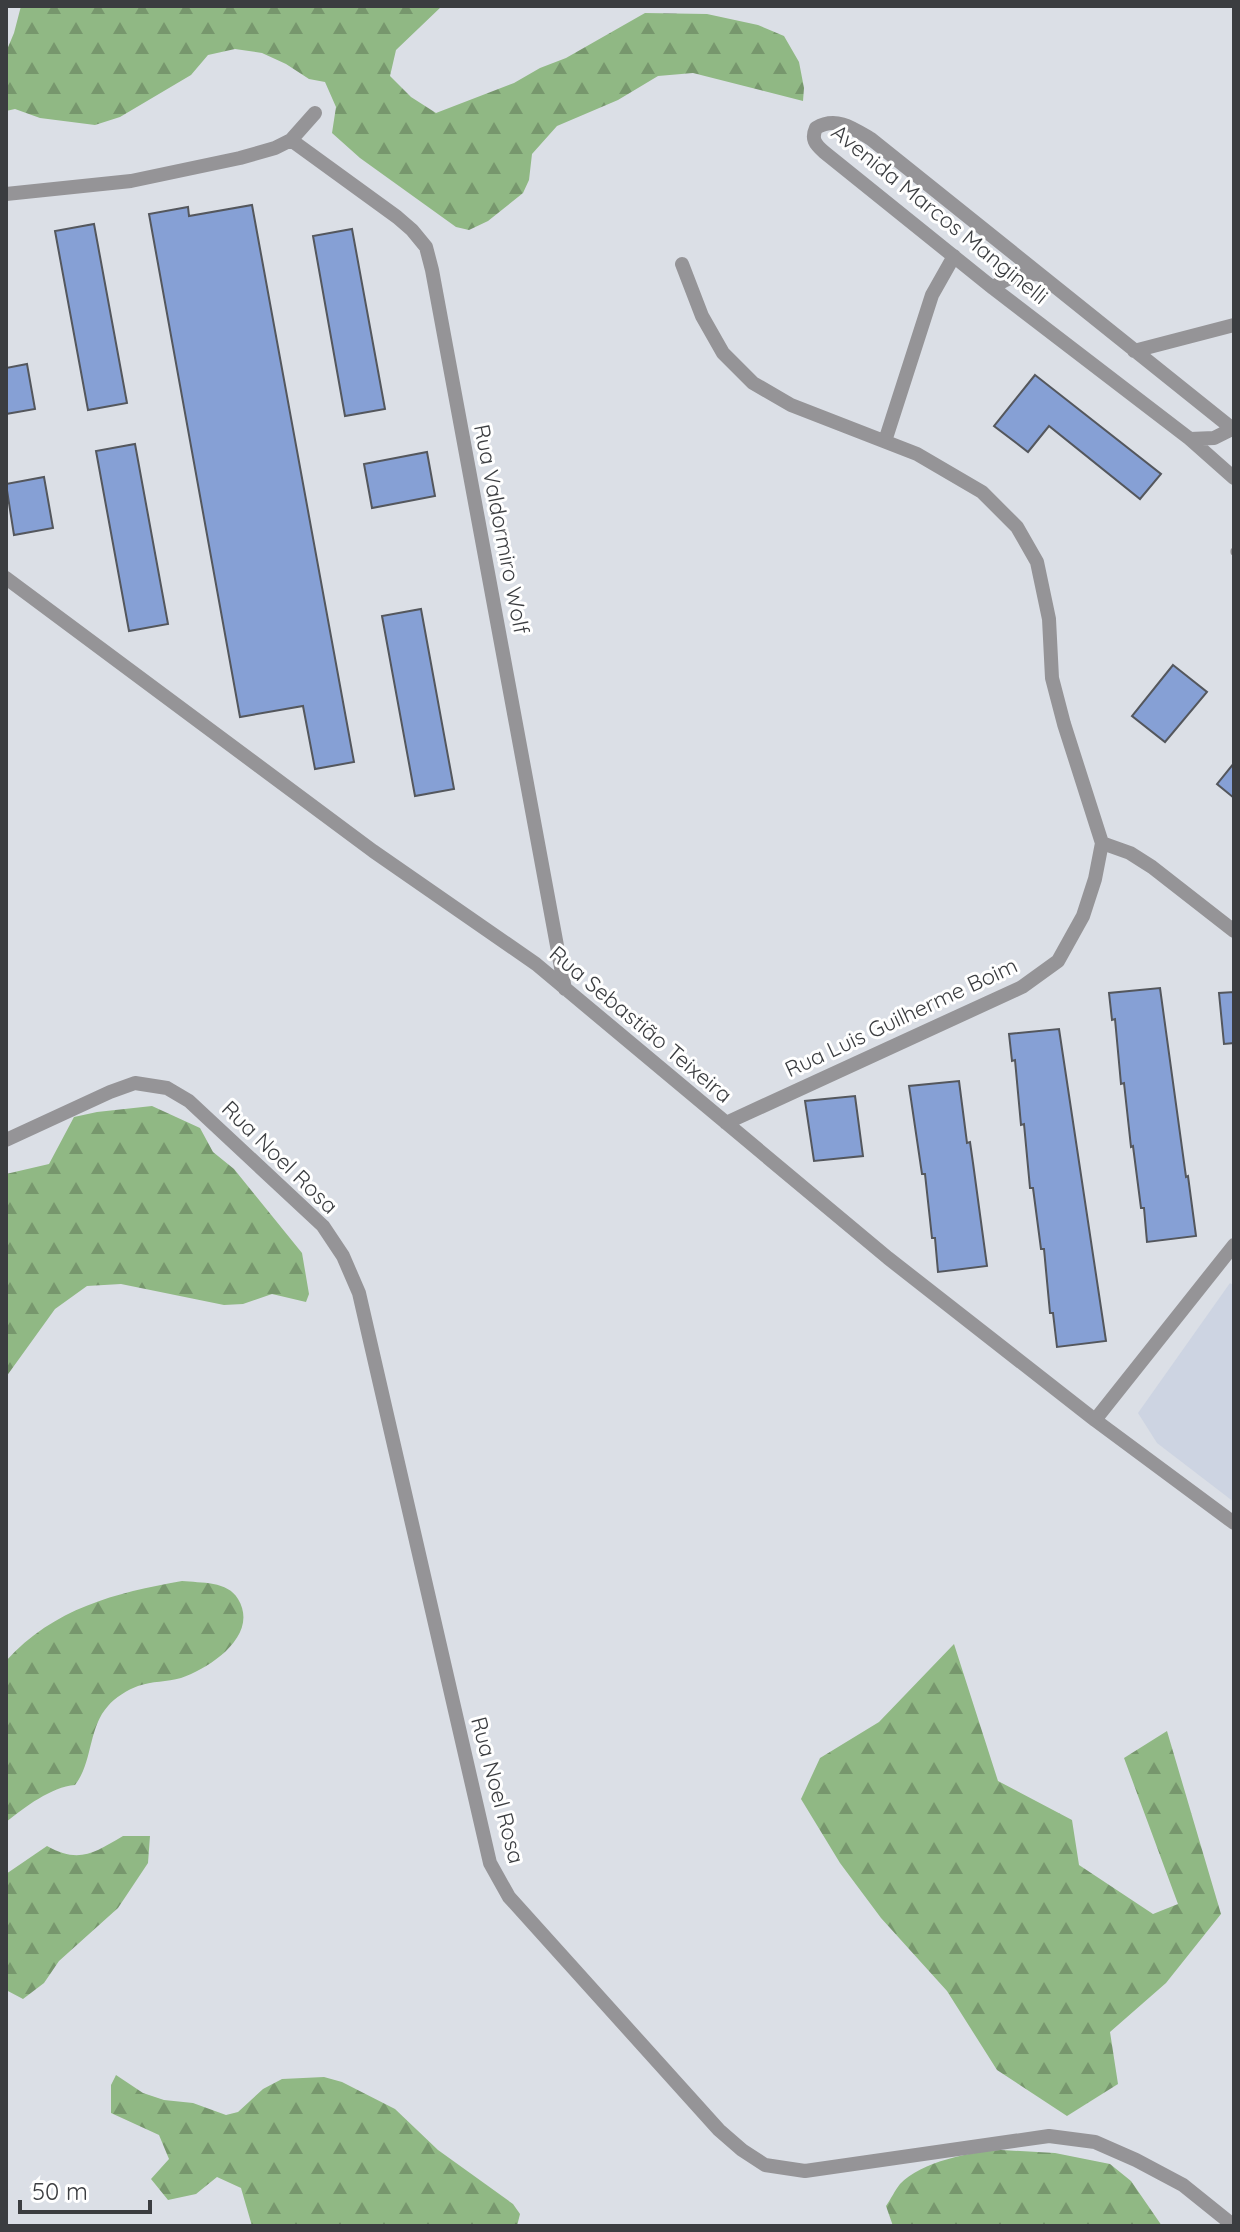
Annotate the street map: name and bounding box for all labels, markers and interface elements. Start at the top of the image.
street label: Avenida Marcos Manginelli [826,118,1054,310]
street label: Rua Valdormiro Wolf [468,422,536,636]
street label: Rua Sebastião Teixeira [544,939,738,1109]
street label: Rua Luis Guilherme Boim [780,951,1022,1083]
street label: Rua Noel Rosa [216,1095,344,1219]
street label: Rua Noel Rosa [465,1713,531,1867]
scale bar [20,2164,150,2214]
text: 50 m [32,2176,88,2206]

